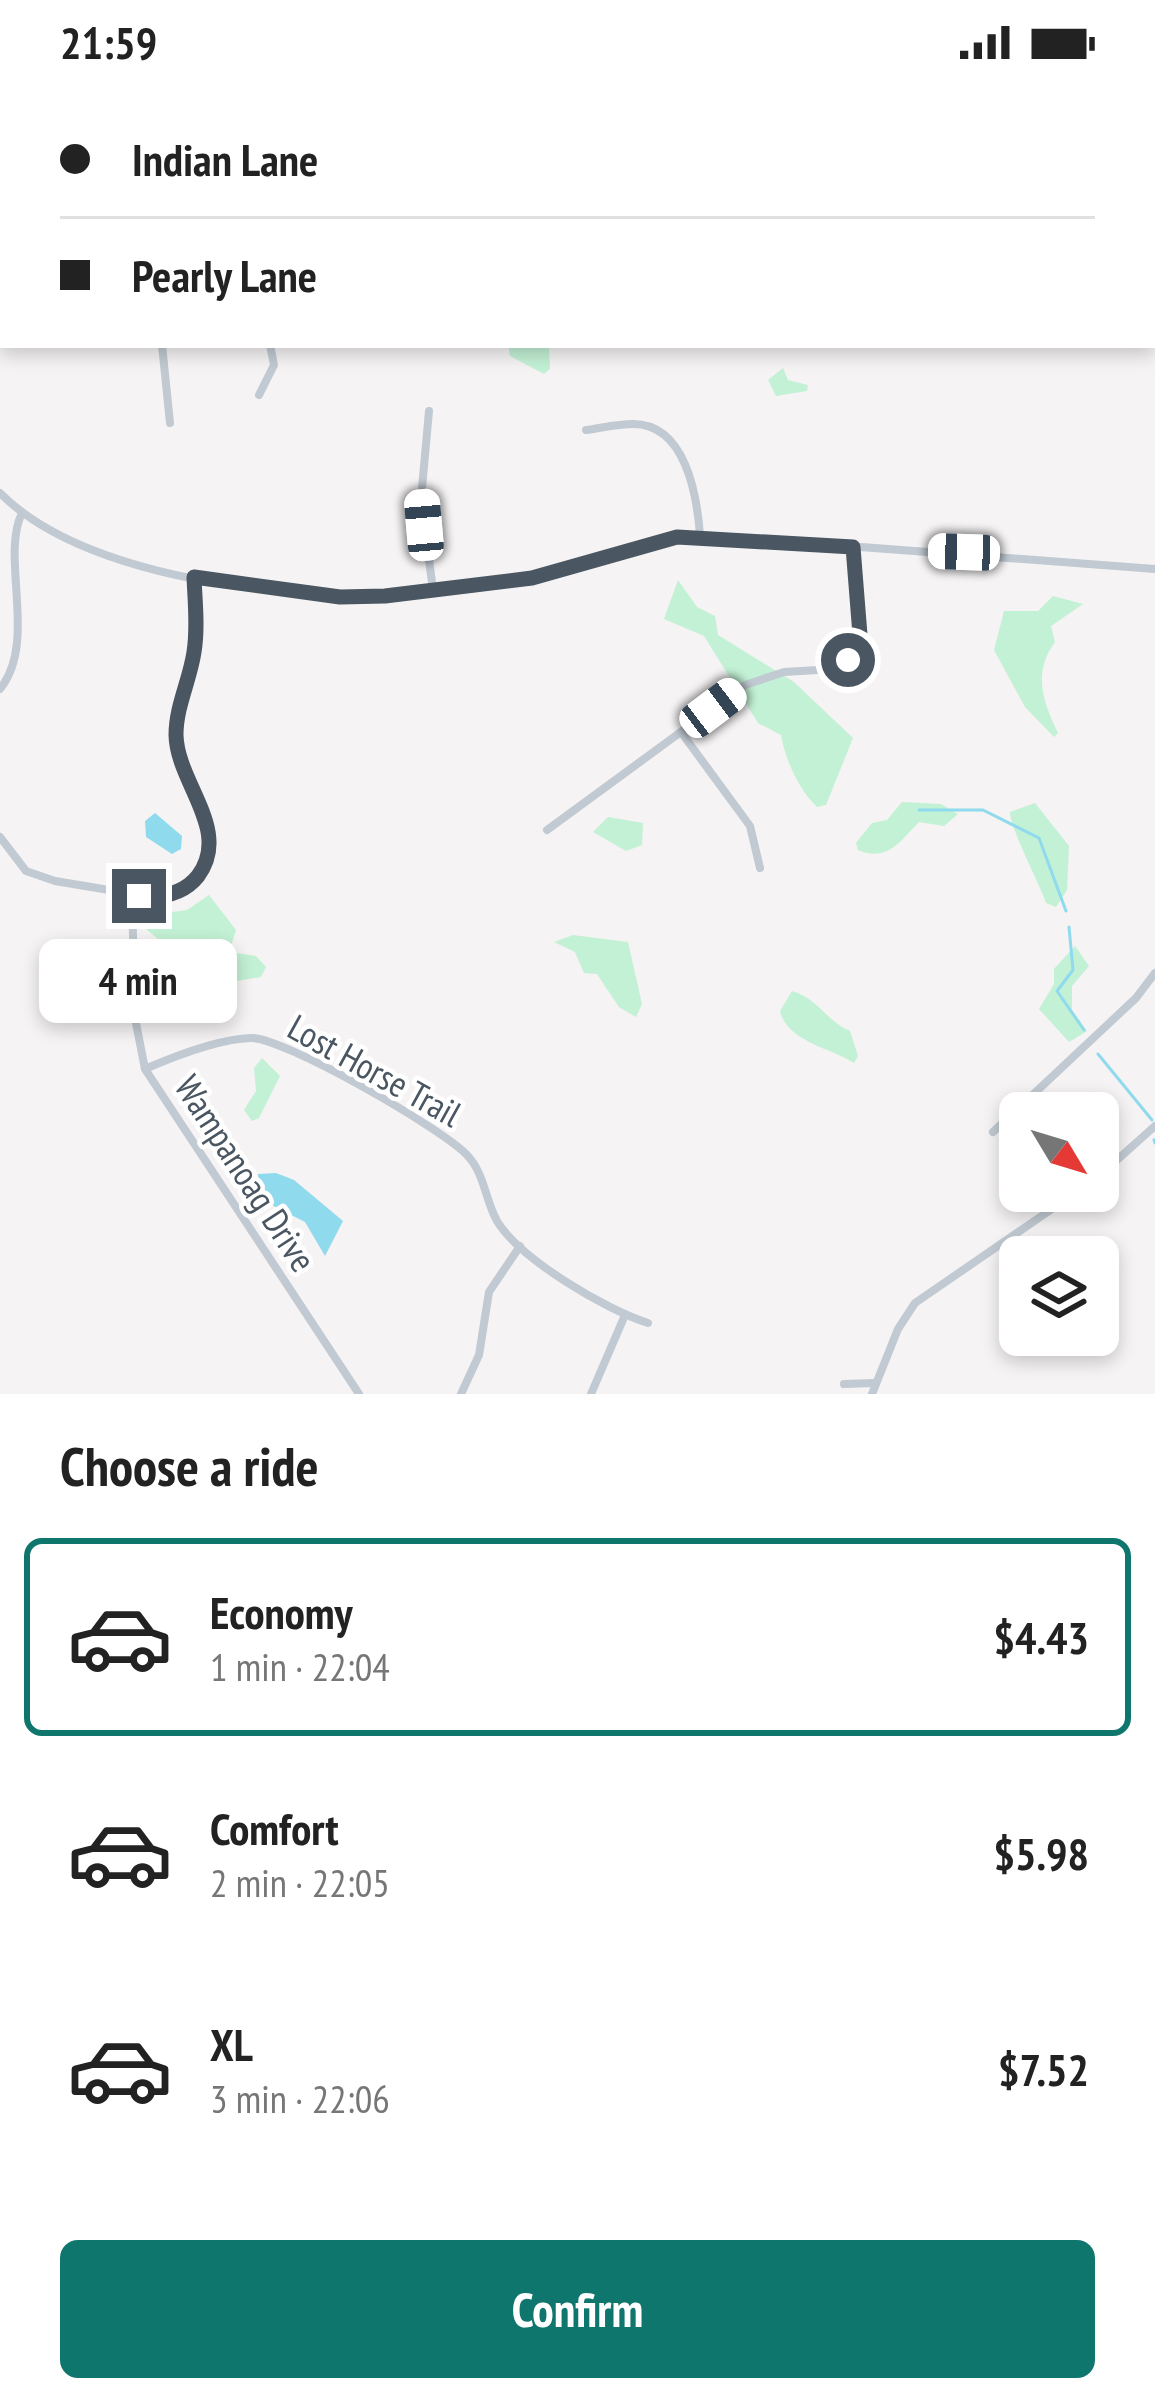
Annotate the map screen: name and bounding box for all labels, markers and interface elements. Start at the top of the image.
text: 21:59 [60,13,157,71]
text: Indian Lane [132,130,318,188]
text: Pearly Lane [132,246,317,304]
car [403,488,445,562]
car [927,533,1001,571]
route start [821,633,875,687]
car [673,672,753,744]
route end [112,869,166,923]
callout: 4 min [40,938,238,1022]
text: 4 min [99,955,177,1006]
street label: Lost Horse Trail [280,1003,470,1137]
street label: Wampanoag Drive [165,1066,327,1280]
north arrow [999,1092,1119,1212]
map controls [999,1092,1119,1356]
button: layers [999,1236,1119,1356]
text: Choose a ride [60,1431,319,1501]
icon: car [66,1583,174,1691]
text: Economy [210,1583,353,1641]
text: $4.43 [993,1608,1089,1666]
text: 1 min · 22:04 [210,1641,390,1692]
icon: car [66,1799,174,1907]
text: Comfort [210,1799,339,1857]
text: $5.98 [993,1824,1089,1882]
text: 2 min · 22:05 [210,1857,390,1908]
icon: car [66,2015,174,2123]
text: XL [210,2015,253,2073]
text: $7.52 [998,2040,1089,2098]
text: 3 min · 22:06 [210,2073,390,2124]
button: Confirm [60,2240,1095,2378]

